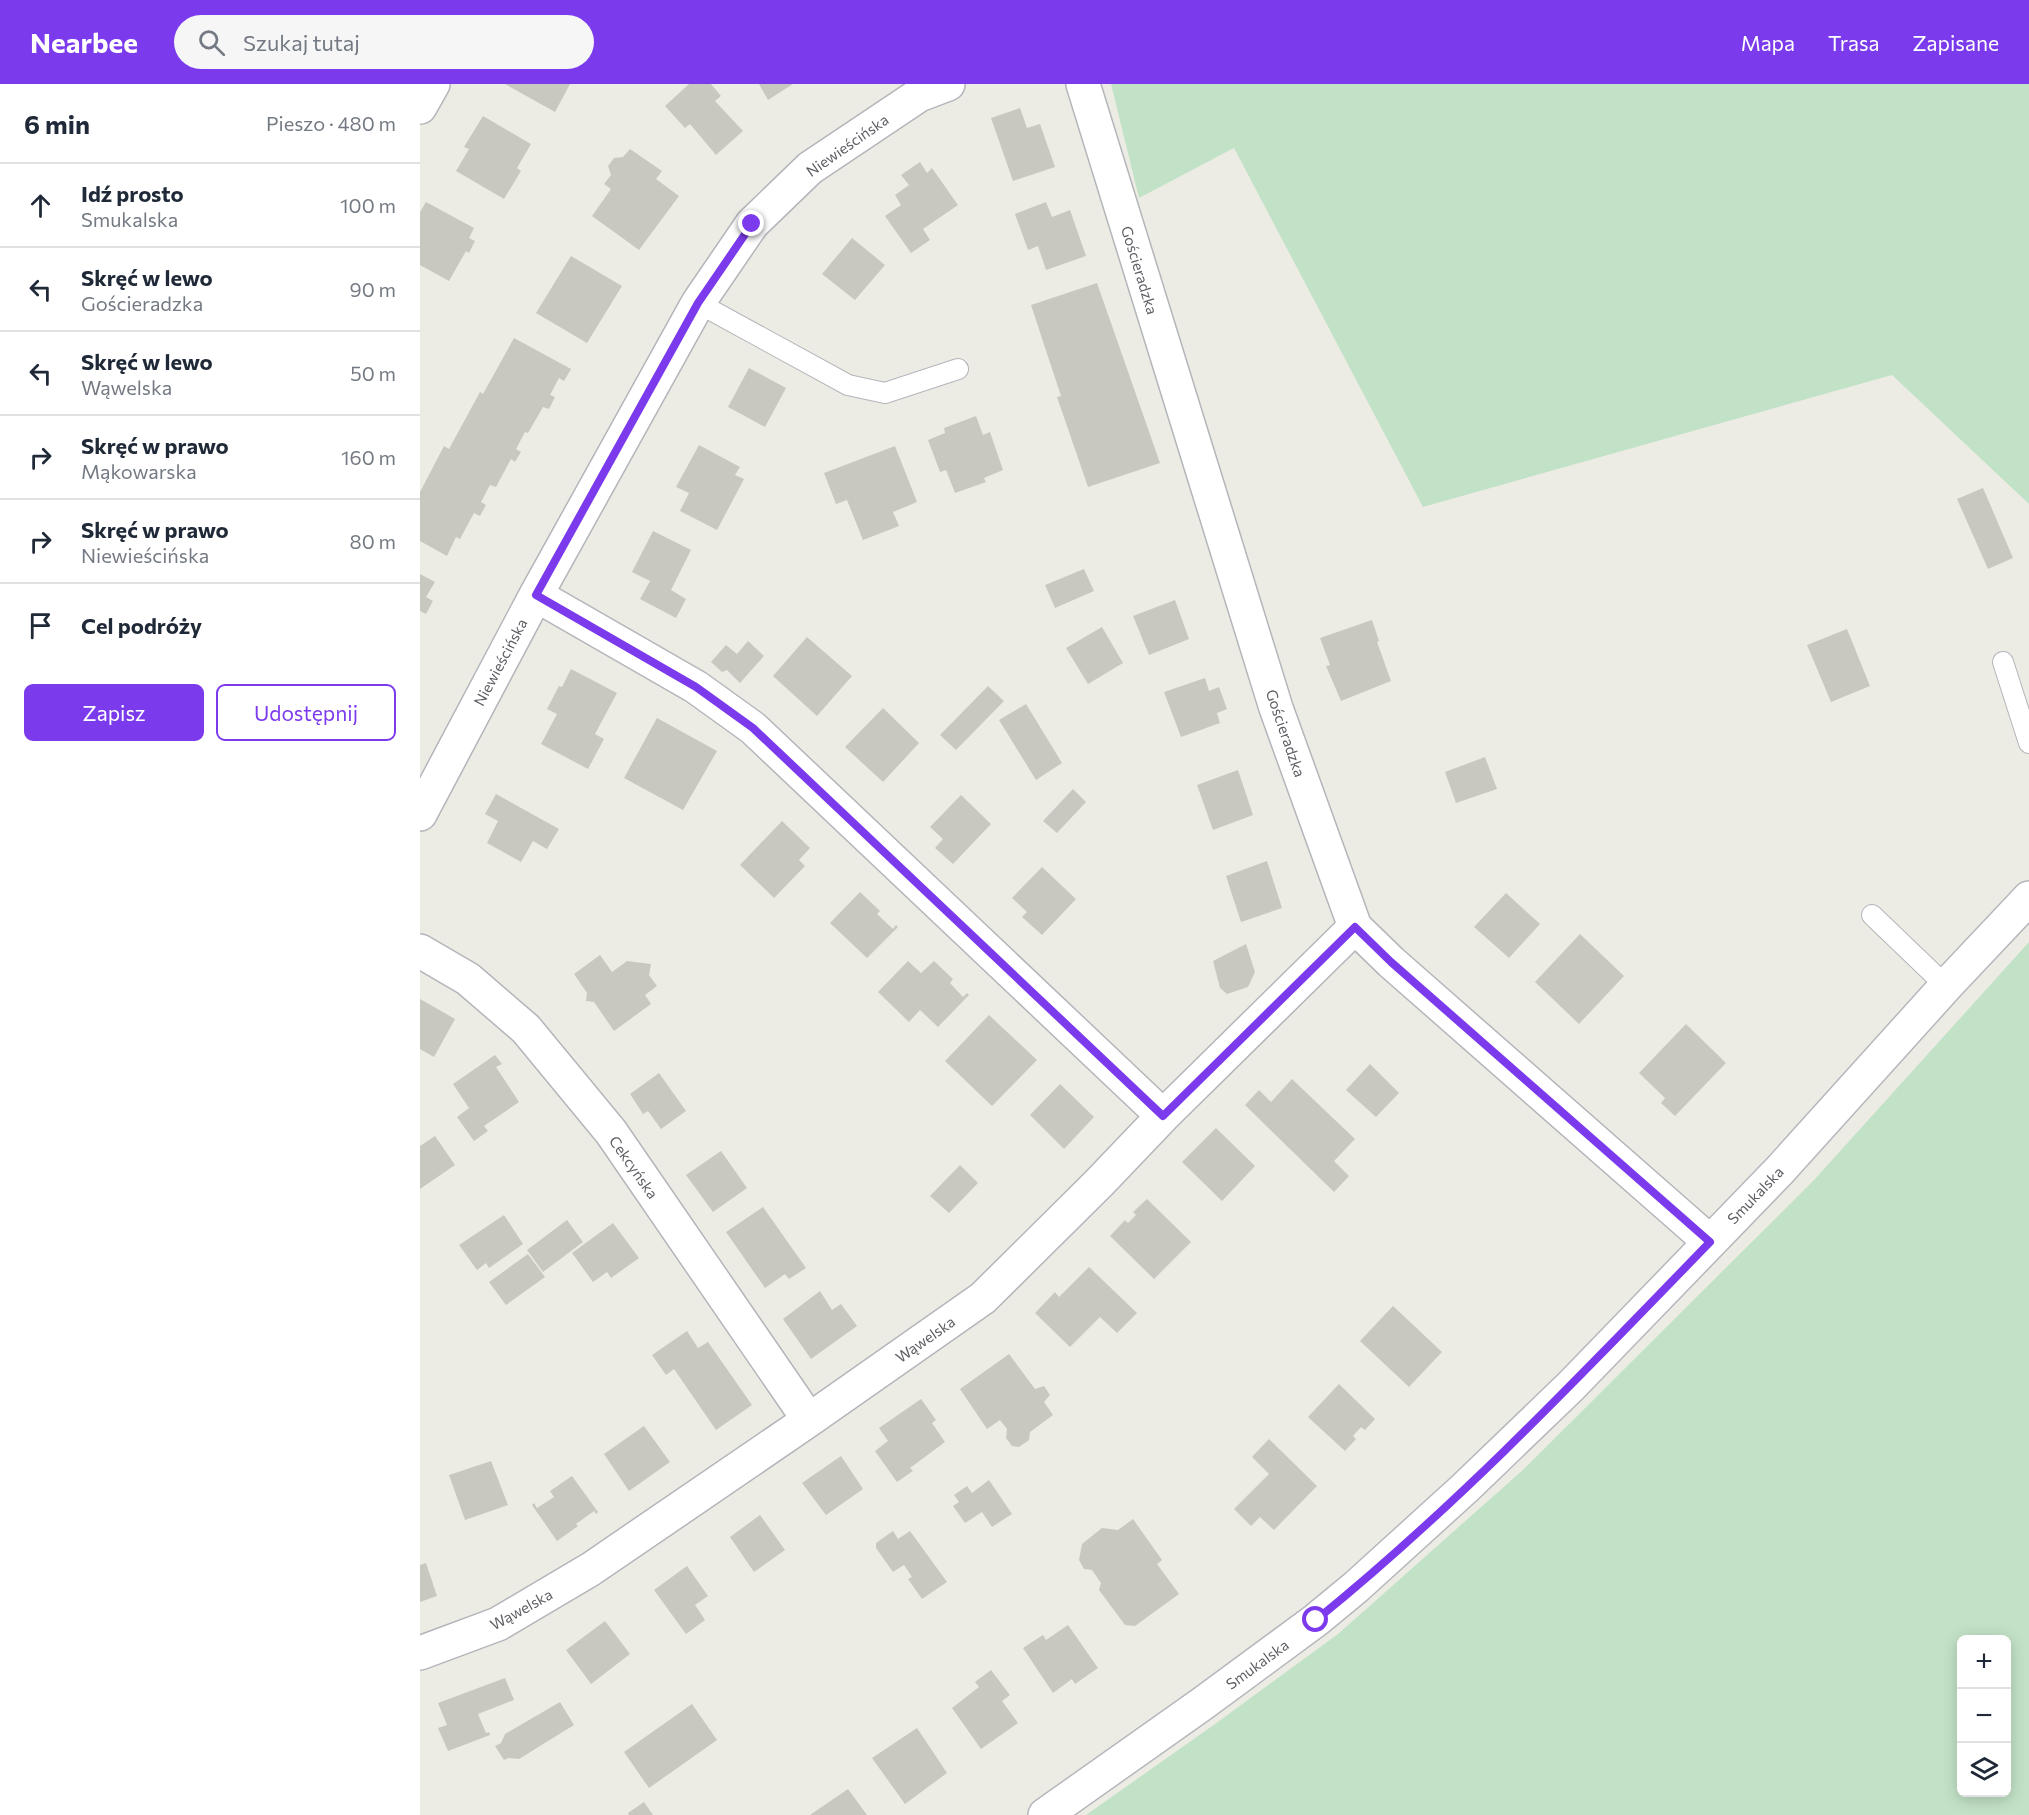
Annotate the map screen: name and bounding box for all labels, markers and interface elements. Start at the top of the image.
search box [174,15,594,69]
text: Nearbee [30,25,138,59]
icon: search [195,26,228,59]
text: Szukaj tutaj [243,29,360,56]
text: Mapa [1741,30,1795,55]
text: Trasa [1828,30,1879,55]
text: Zapisane [1912,30,1999,55]
text: 6 min [24,108,90,139]
street label: Niewieścińska [802,110,892,180]
text: Pieszo · 480 m [266,111,396,135]
text: Idź prosto [81,180,184,207]
icon: ahead [24,189,57,222]
text: 100 m [340,193,396,217]
text: Smukalska [81,207,178,231]
route end [738,210,764,236]
street label: Gościeradzka [1118,224,1162,316]
text: Skręć w lewo [81,264,213,291]
icon: left [24,273,57,306]
text: 90 m [350,277,396,301]
text: Gościeradzka [81,291,203,315]
text: Skręć w lewo [81,348,213,375]
icon: left [24,357,57,390]
text: 50 m [350,361,396,385]
text: Wąwelska [81,375,172,399]
text: Skręć w prawo [81,432,229,459]
icon: right [24,441,57,474]
text: 160 m [341,445,396,469]
text: Mąkowarska [81,459,197,483]
text: Skręć w prawo [81,516,229,543]
icon: right [24,525,57,558]
text: 80 m [350,529,396,553]
text: Niewieścińska [81,543,209,567]
icon: arrive [24,609,57,642]
text: Cel podróży [81,612,202,639]
street label: Niewieścińska [469,615,531,709]
button: Zapisz [24,684,204,741]
button: Udostępnij [216,684,396,741]
street label: Gościeradzka [1263,687,1309,779]
street label: Cekcyńska [606,1132,662,1202]
street label: Smukalska [1723,1163,1787,1227]
street label: Wąwelska [892,1312,958,1366]
street label: Wąwelska [487,1585,555,1633]
route start [1302,1606,1328,1632]
street label: Smukalska [1222,1635,1292,1693]
map controls [1957,1635,2011,1797]
button: + [1957,1635,2011,1689]
button: − [1957,1689,2011,1743]
button: layers [1957,1743,2011,1797]

